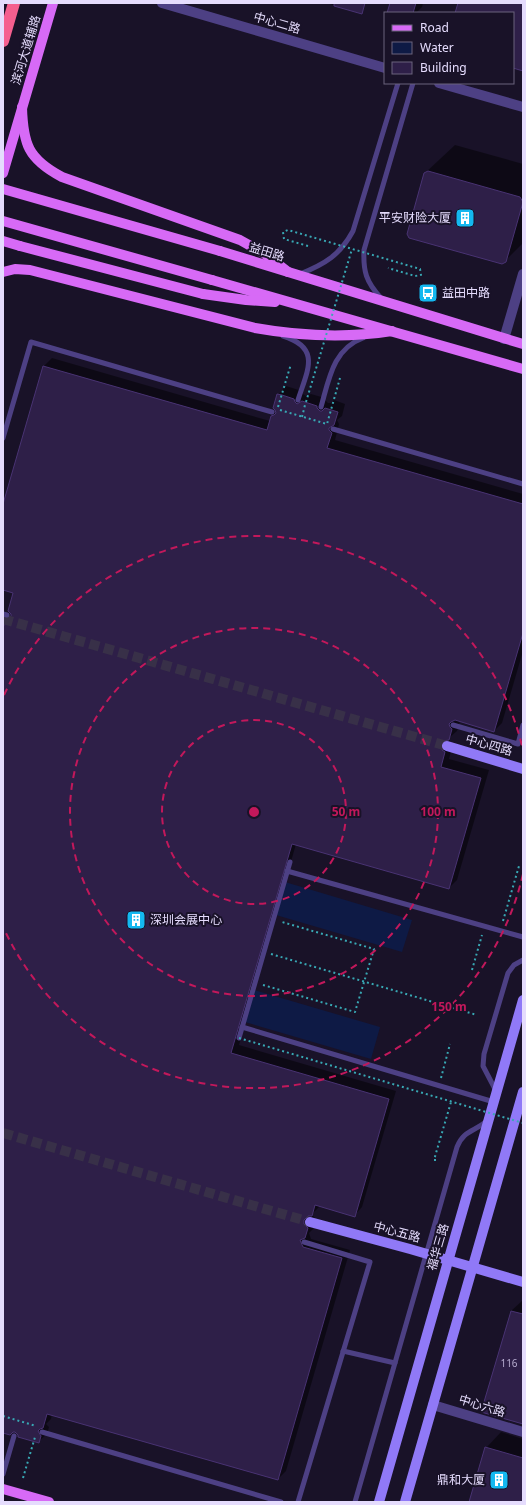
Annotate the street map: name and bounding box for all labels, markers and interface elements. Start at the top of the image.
street label: 中心二路 [252,8,303,37]
legend [384,12,514,84]
street label: 滨河大道辅路 [7,13,44,87]
text: Road [420,19,449,36]
text: Water [420,39,454,56]
text: Building [420,59,467,76]
building icon: 平安财险大厦 [454,207,476,229]
place label: 平安财险大厦 [379,209,451,226]
street label: 益田路 [247,238,287,265]
bus stop icon: 益田中路 [417,282,439,304]
place label: 益田中路 [442,284,490,301]
street label: 中心四路 [464,730,515,759]
text: 50 m [332,803,360,820]
text: 100 m [420,803,456,820]
centre of rings [247,805,261,819]
building icon: 深圳会展中心 [125,909,147,931]
place label: 深圳会展中心 [150,911,222,928]
text: 150 m [431,998,467,1015]
street label: 中心五路 [372,1217,423,1246]
street label: 福华三路 [423,1221,452,1272]
house number: 116 [500,1356,518,1370]
street label: 中心六路 [457,1390,508,1421]
building icon: 鼎和大厦 [488,1469,510,1491]
place label: 鼎和大厦 [437,1471,485,1488]

